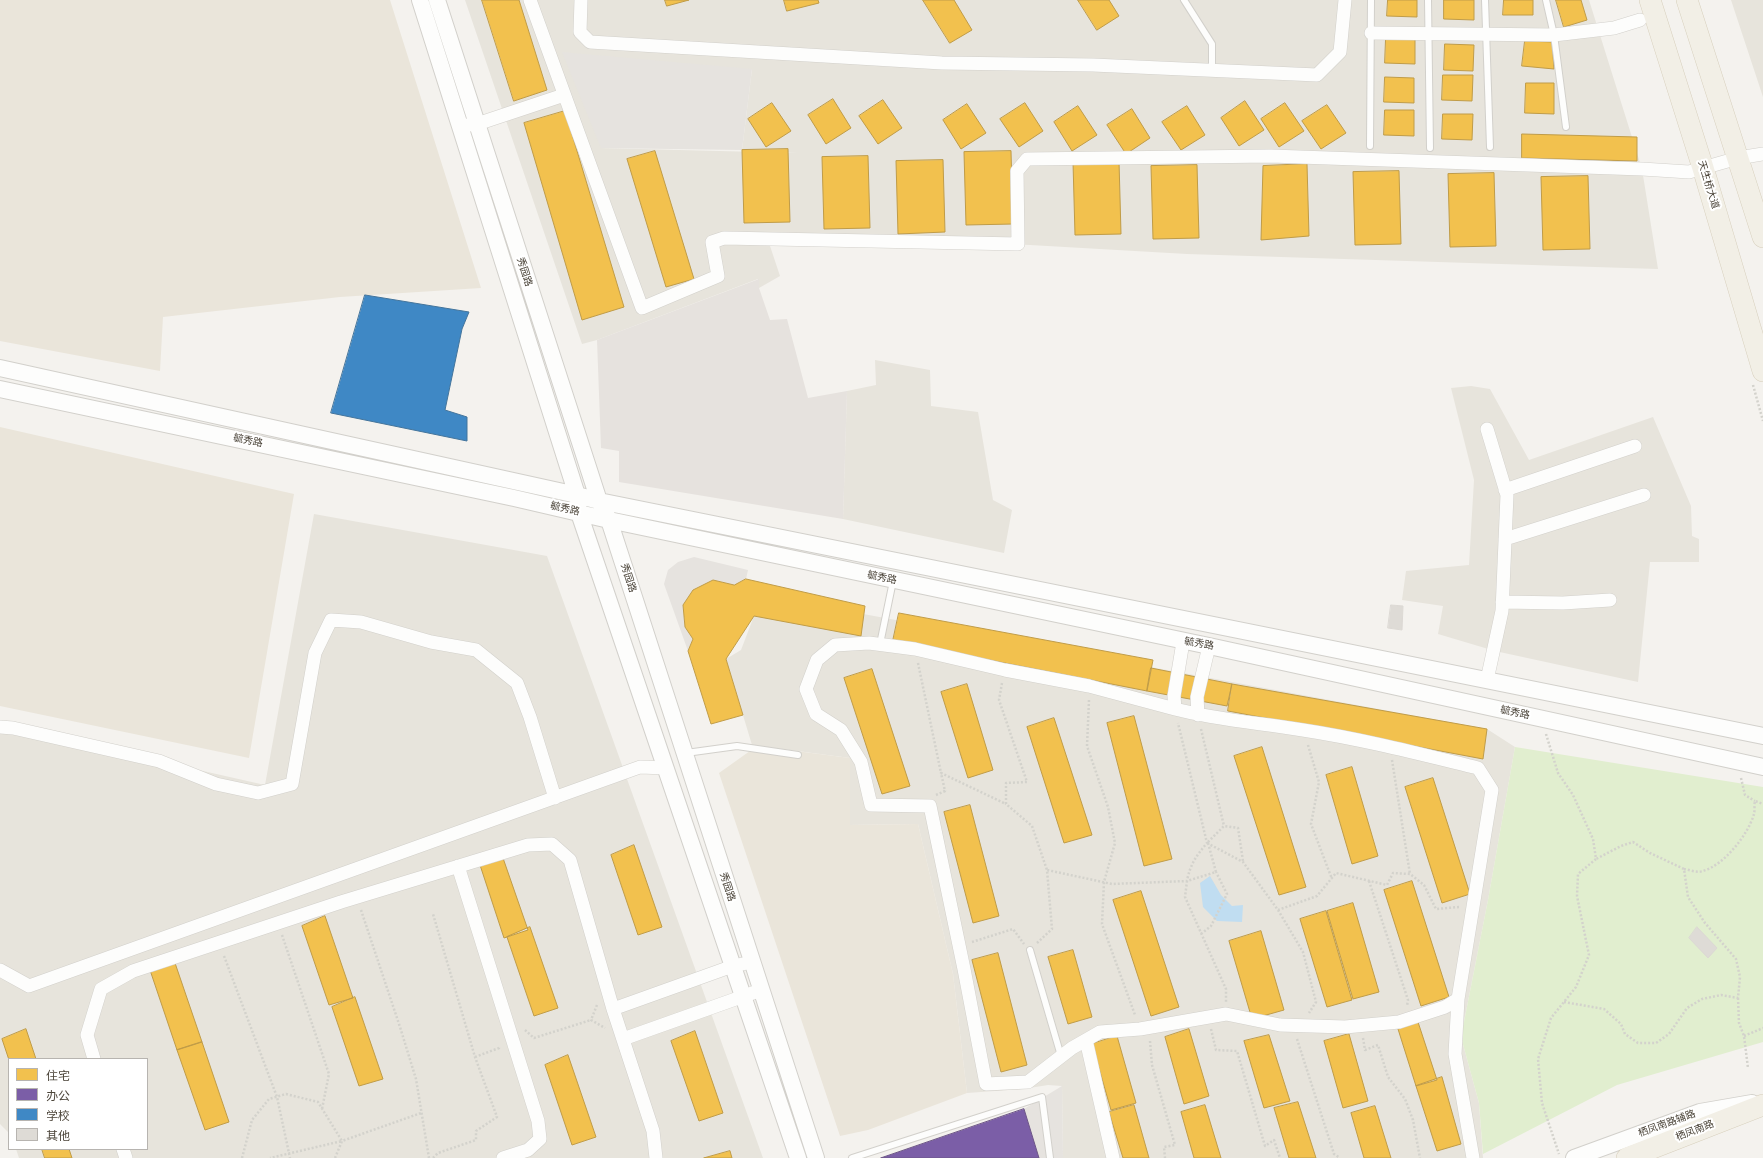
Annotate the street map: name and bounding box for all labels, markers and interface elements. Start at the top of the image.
street label: 天生桥大道 [1695,159,1721,211]
street label: 秀园路 [514,256,534,288]
street label: 毓秀路 [232,432,264,450]
street label: 毓秀路 [549,500,581,518]
street label: 秀园路 [618,562,638,594]
street label: 毓秀路 [866,569,898,587]
street label: 毓秀路 [1183,635,1215,653]
street label: 毓秀路 [1499,704,1531,722]
street label: 秀园路 [717,871,737,903]
legend [8,1058,148,1150]
text: 住宅 [46,1069,70,1083]
text: 办公 [46,1089,70,1103]
street label: 栖凤南路辅路 [1637,1108,1697,1140]
text: 学校 [46,1109,70,1123]
street label: 栖凤南路 [1674,1118,1716,1144]
text: 其他 [46,1129,70,1143]

